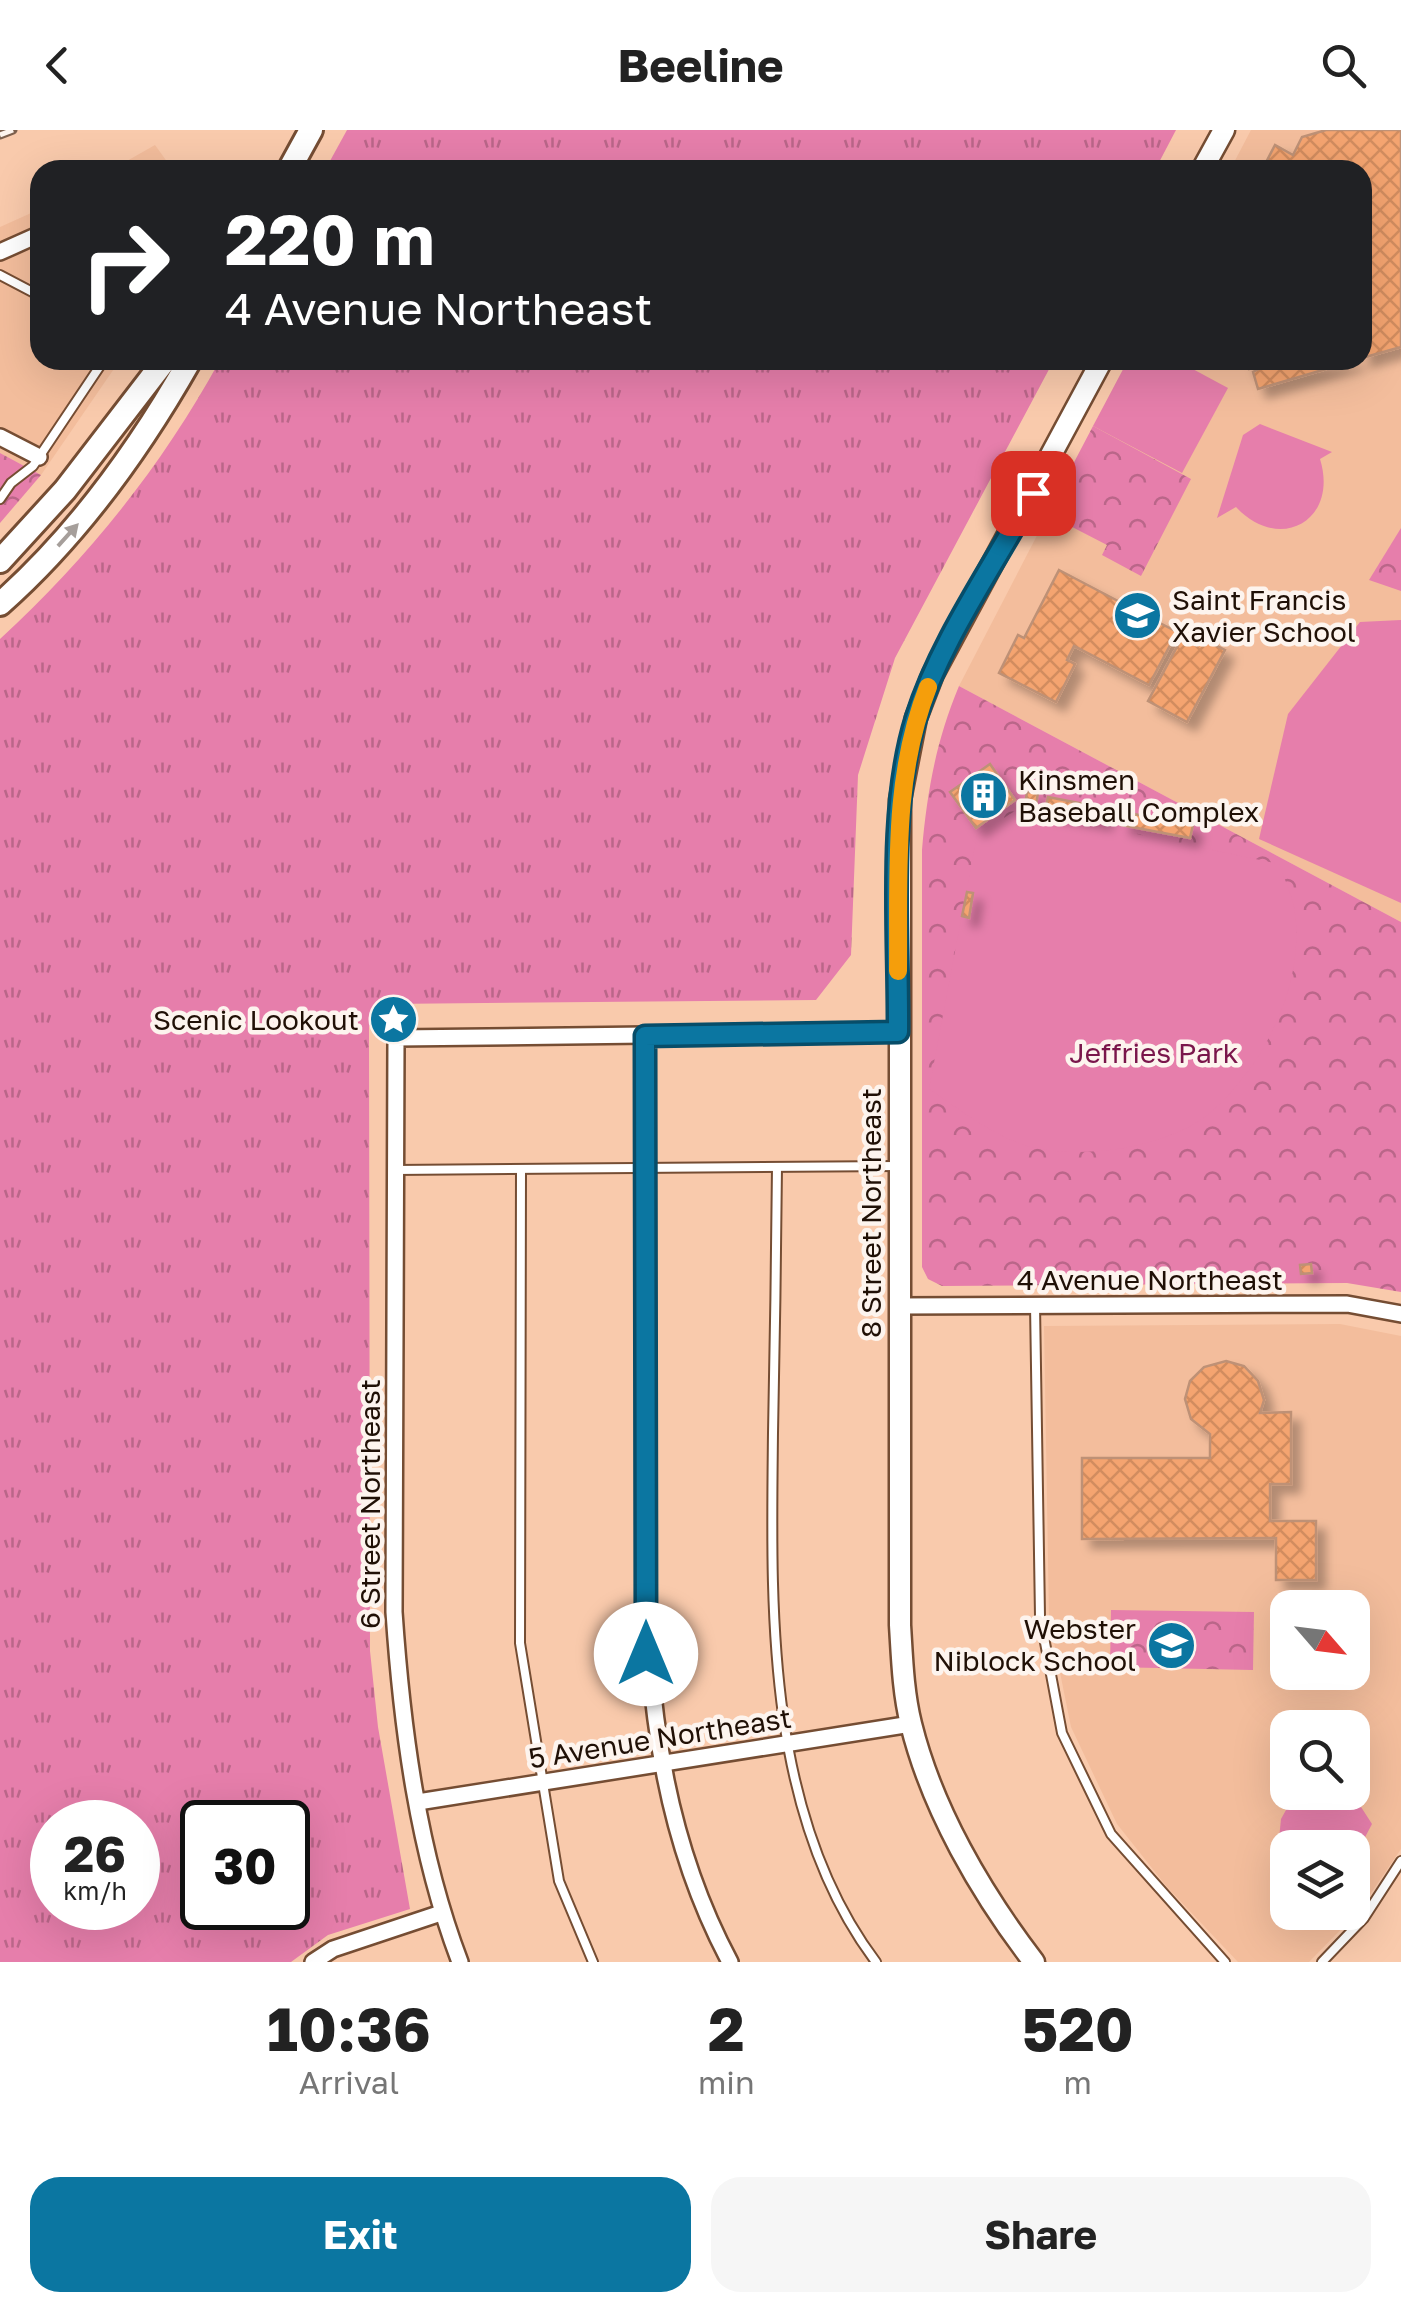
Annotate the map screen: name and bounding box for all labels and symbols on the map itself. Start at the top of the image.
pin [991,451,1076,536]
one-way arrow [56,523,79,547]
place label: Saint Francis Xavier School [1172,583,1356,648]
school or university icon: Saint Francis Xavier School [1111,590,1163,642]
place label: Kinsmen Baseball Complex [1018,763,1259,828]
building icon: Kinsmen Baseball Complex [957,770,1009,822]
place icon: Scenic Lookout [368,994,420,1046]
place label: Scenic Lookout [153,1003,359,1036]
park label: Jeffries Park [1069,1036,1239,1069]
street label: 8 Street Northeast [854,1088,887,1338]
street label: 4 Avenue Northeast [1017,1263,1283,1296]
street label: 6 Street Northeast [353,1379,386,1629]
north arrow [1270,1590,1370,1690]
position arrow [594,1602,698,1706]
place label: Webster Niblock School [933,1612,1136,1677]
school or university icon: Webster Niblock School [1145,1619,1197,1671]
street label: 5 Avenue Northeast [526,1700,793,1775]
speed limit sign: 30 [180,1800,310,1930]

